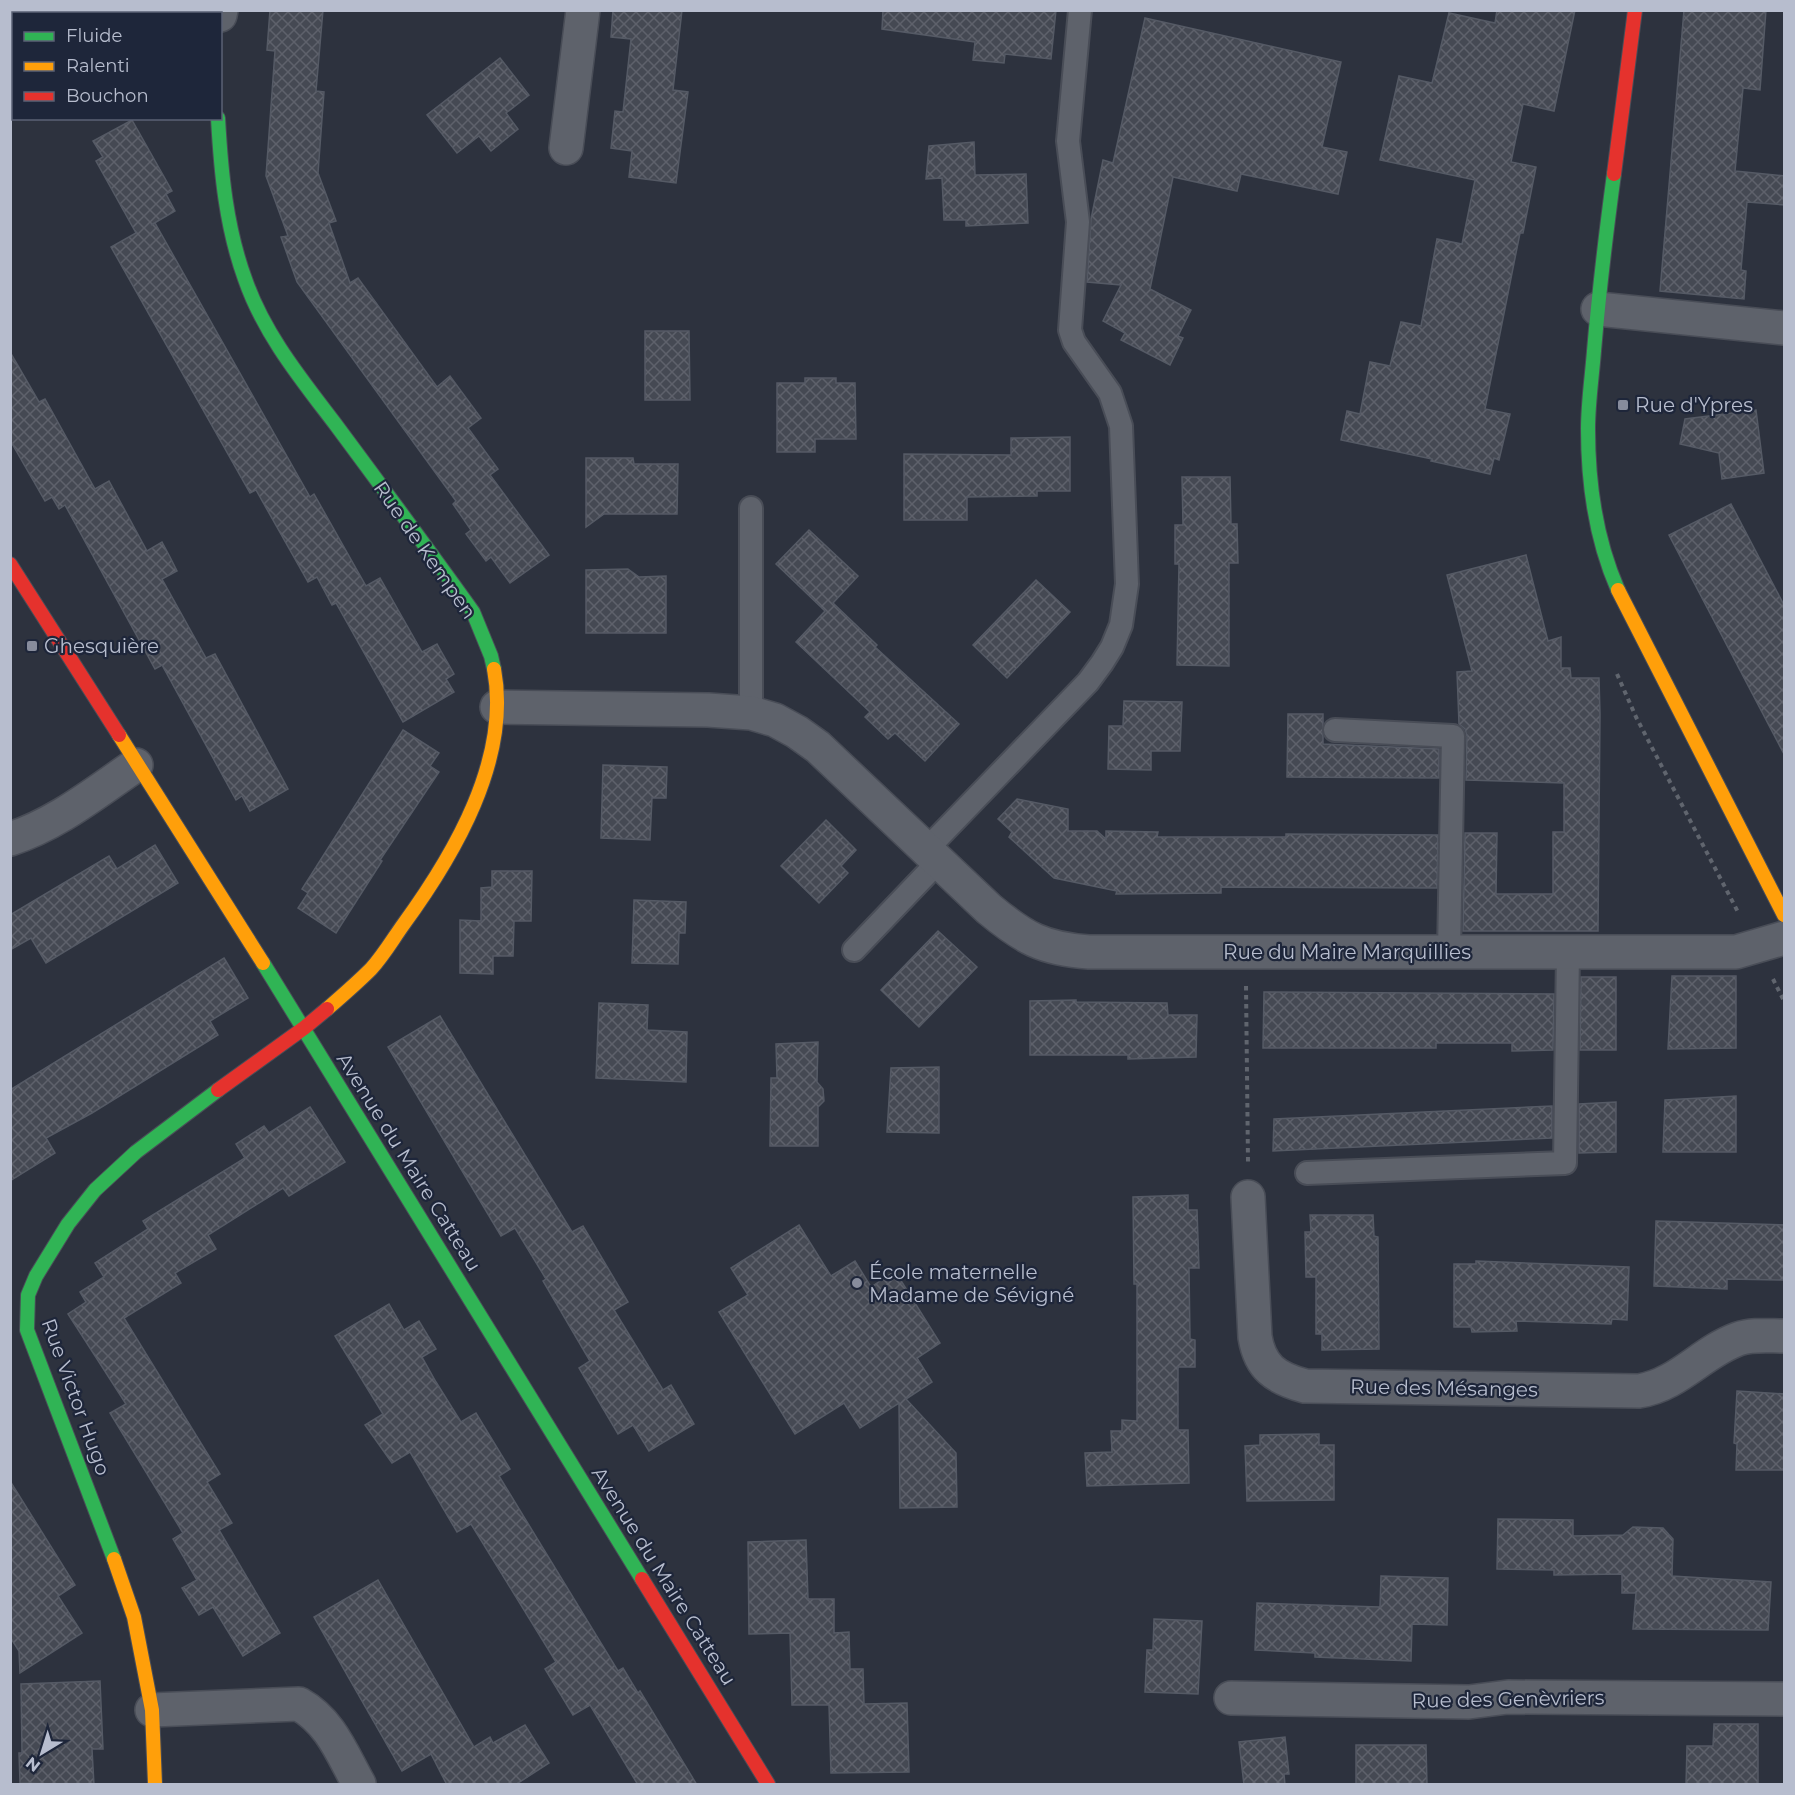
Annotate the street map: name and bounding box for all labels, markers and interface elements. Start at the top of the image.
legend [12,12,222,120]
text: Fluide [66,25,122,47]
text: Ralenti [66,55,130,77]
text: Bouchon [66,85,149,107]
place label: Rue d'Ypres [1635,393,1753,417]
marker: Rue d'Ypres [1616,398,1630,412]
street label: Rue de Kempen [369,477,481,623]
place label: Ghesquière [44,634,159,658]
marker: Ghesquière [25,639,39,653]
street label: Rue du Maire Marquillies [1223,940,1471,964]
street label: Avenue du Maire Catteau [332,1048,486,1276]
place label: École maternelle Madame de Sévigné [869,1260,1074,1307]
marker: École maternelle Madame de Sévigné [850,1276,864,1290]
street label: Rue Victor Hugo [36,1315,116,1479]
street label: Rue des Mésanges [1350,1374,1538,1402]
street label: Avenue du Maire Catteau [587,1462,741,1690]
street label: Rue des Genèvriers [1411,1685,1605,1713]
north arrow [12,1723,72,1783]
text: N [22,1753,44,1776]

